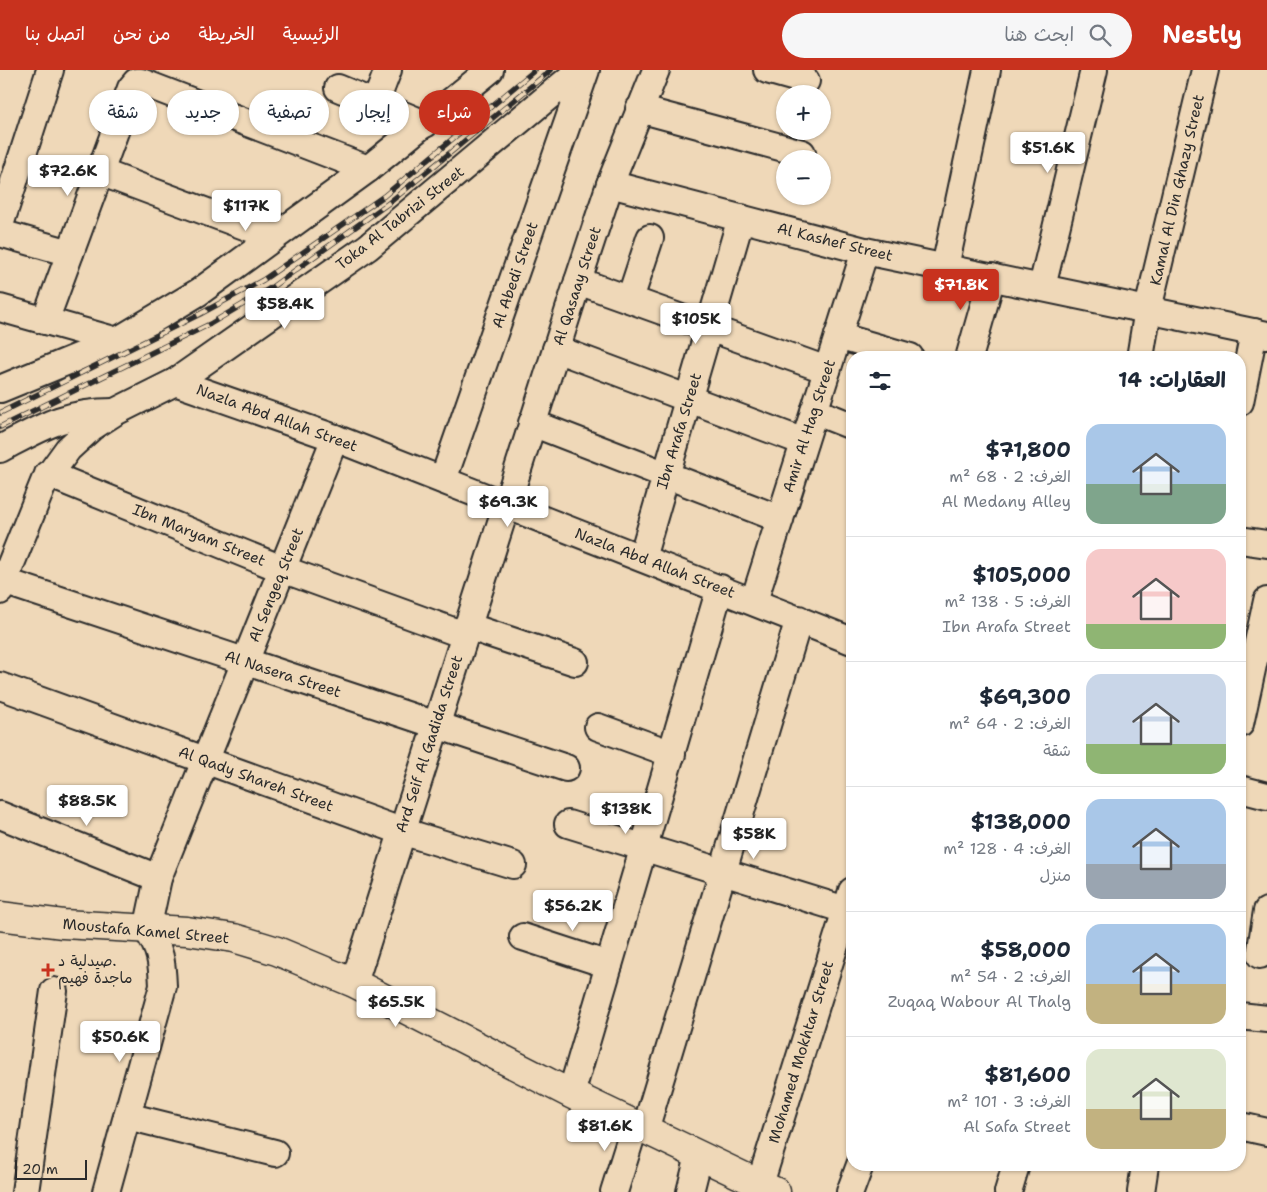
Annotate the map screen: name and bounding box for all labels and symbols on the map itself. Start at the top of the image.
street label: Kamal Al Din Ghazy Street [1145,93,1209,287]
pin: $51.6K [1007,132,1089,174]
pin: $72.6K [27,154,109,197]
street label: Toka Al Tabrizi Street [332,162,468,274]
pin: $117K [211,190,281,232]
street label: Al Kashef Street [775,218,895,266]
street label: Al Abedi Street [487,219,543,331]
street label: Al Qasaay Street [548,224,606,348]
pin: $71.8K [920,268,1002,311]
pin: $58.4K [244,288,326,330]
pin: $105K [661,302,731,345]
street label: Amir Al Hag Street [778,357,840,495]
street label: Ibn Arafa Street [652,370,706,492]
street label: Nazla Abd Allah Street [194,379,360,457]
pin: $69.3K [467,486,549,528]
street label: Ibn Maryam Street [130,499,268,571]
street label: Nazla Abd Allah Street [572,523,738,603]
street label: Al Sengeq Street [244,525,308,645]
street label: Al Nasera Street [222,646,344,702]
street label: Ard Seif Al Gadida Street [391,653,467,835]
street label: Al Qady Shareh Street [176,742,336,816]
pin: $88.5K [46,784,128,827]
pin: $138K [591,792,661,835]
pin: $58K [724,818,784,860]
pin: $56.2K [532,890,614,932]
street label: Moustafa Kamel Street [62,914,230,948]
place label: صيدلية د. ماجدة فهيم [58,951,132,990]
street label: Mohamed Mokhtar Street [764,958,838,1146]
marker: صيدلية د. ماجدة فهيم [42,964,54,976]
pin: $65.5K [355,986,437,1028]
pin: $50.6K [79,1020,161,1063]
pin: $81.6K [564,1110,646,1152]
scale bar [15,1157,88,1180]

